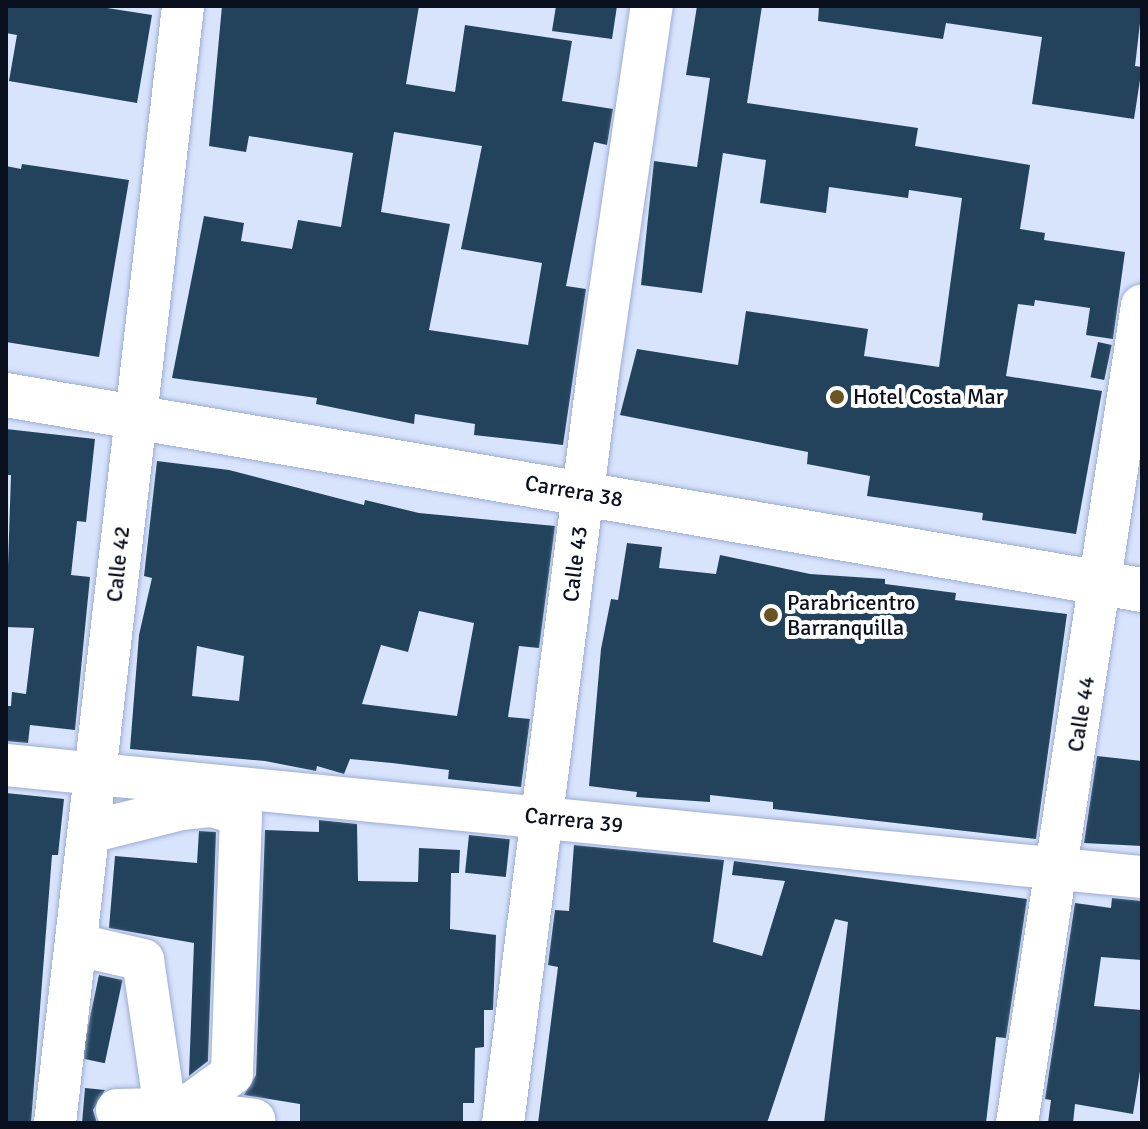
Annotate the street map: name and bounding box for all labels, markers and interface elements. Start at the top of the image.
place label: Hotel Costa Mar [853,384,1004,410]
marker: Hotel Costa Mar [828,388,846,406]
street label: Carrera 38 [523,469,625,513]
street label: Calle 43 [557,524,593,604]
street label: Calle 42 [101,525,135,603]
place label: Parabricentro Barranquilla [787,589,915,640]
marker: Parabricentro Barranquilla [762,606,780,624]
street label: Calle 44 [1062,674,1100,754]
street label: Carrera 39 [524,802,624,838]

